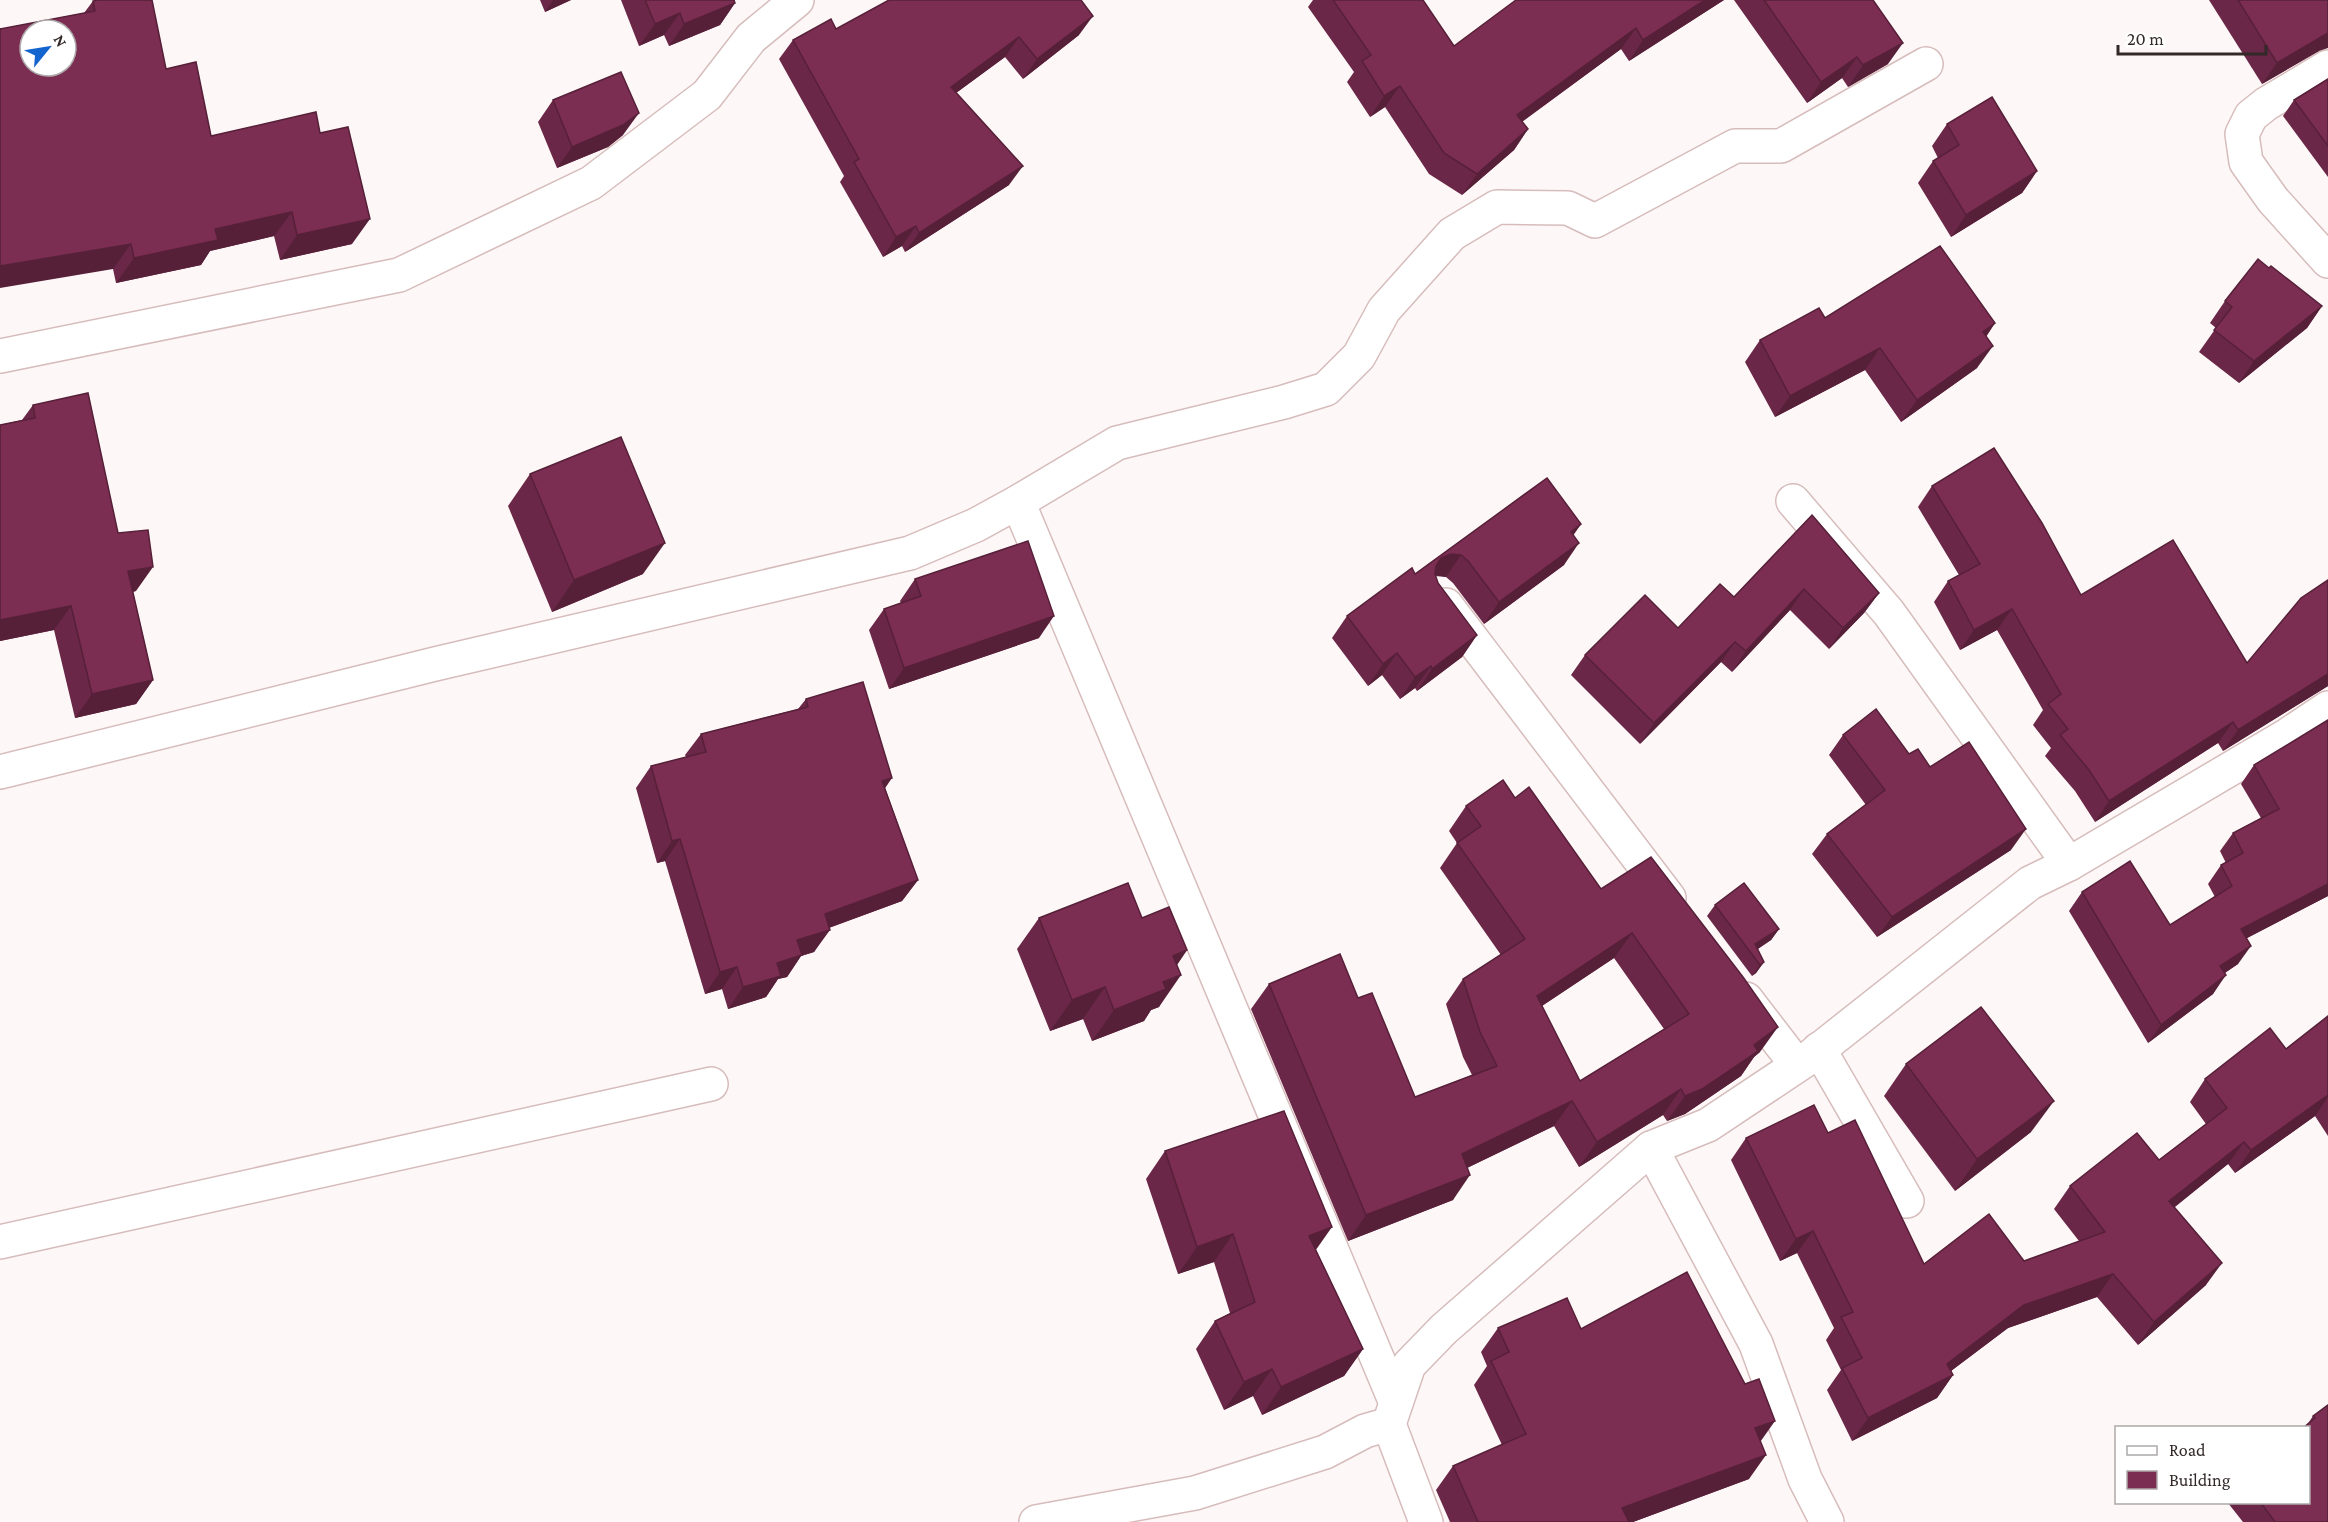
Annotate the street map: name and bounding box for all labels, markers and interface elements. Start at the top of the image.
north arrow [18,18,78,78]
scale bar [2118,18,2266,56]
text: 20 m [2127,29,2164,49]
text: N [50,32,71,50]
legend [2115,1426,2310,1504]
text: Road [2169,1440,2206,1460]
text: Building [2169,1470,2231,1490]

